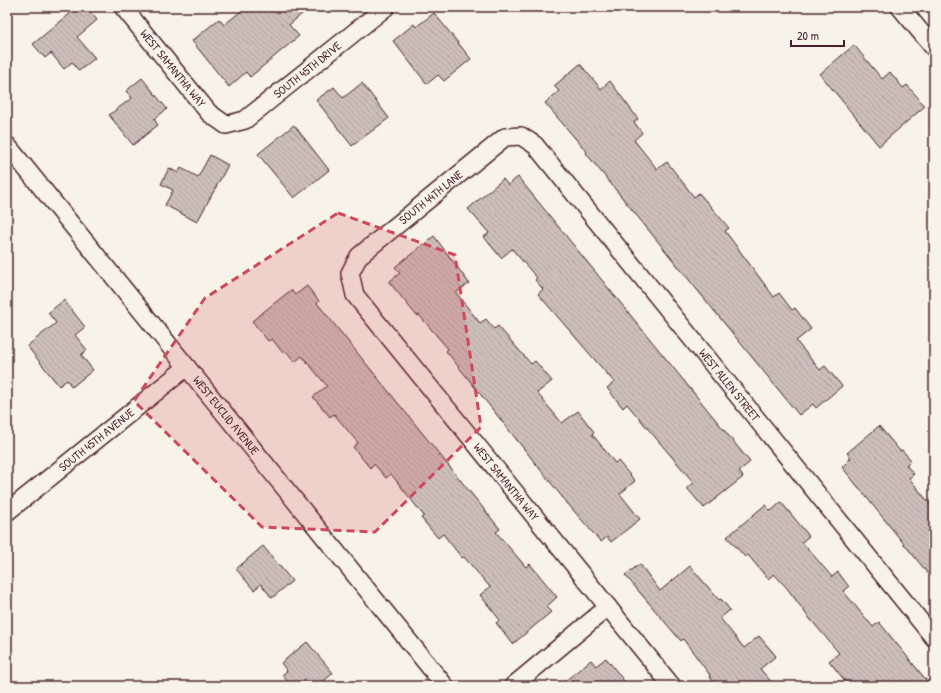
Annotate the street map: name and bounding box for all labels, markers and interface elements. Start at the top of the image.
scale bar [791,22,844,48]
street label: WEST SAMANTHA WAY [136,25,210,111]
text: 20 m [797,27,819,44]
street label: SOUTH 45TH DRIVE [270,37,345,102]
street label: SOUTH 44TH LANE [395,165,467,228]
street label: WEST ALLEN STREET [695,345,764,425]
street label: WEST EUCLID AVENUE [189,372,264,459]
street label: SOUTH 45TH AVENUE [55,403,138,475]
street label: WEST SAMANTHA WAY [470,439,544,525]

